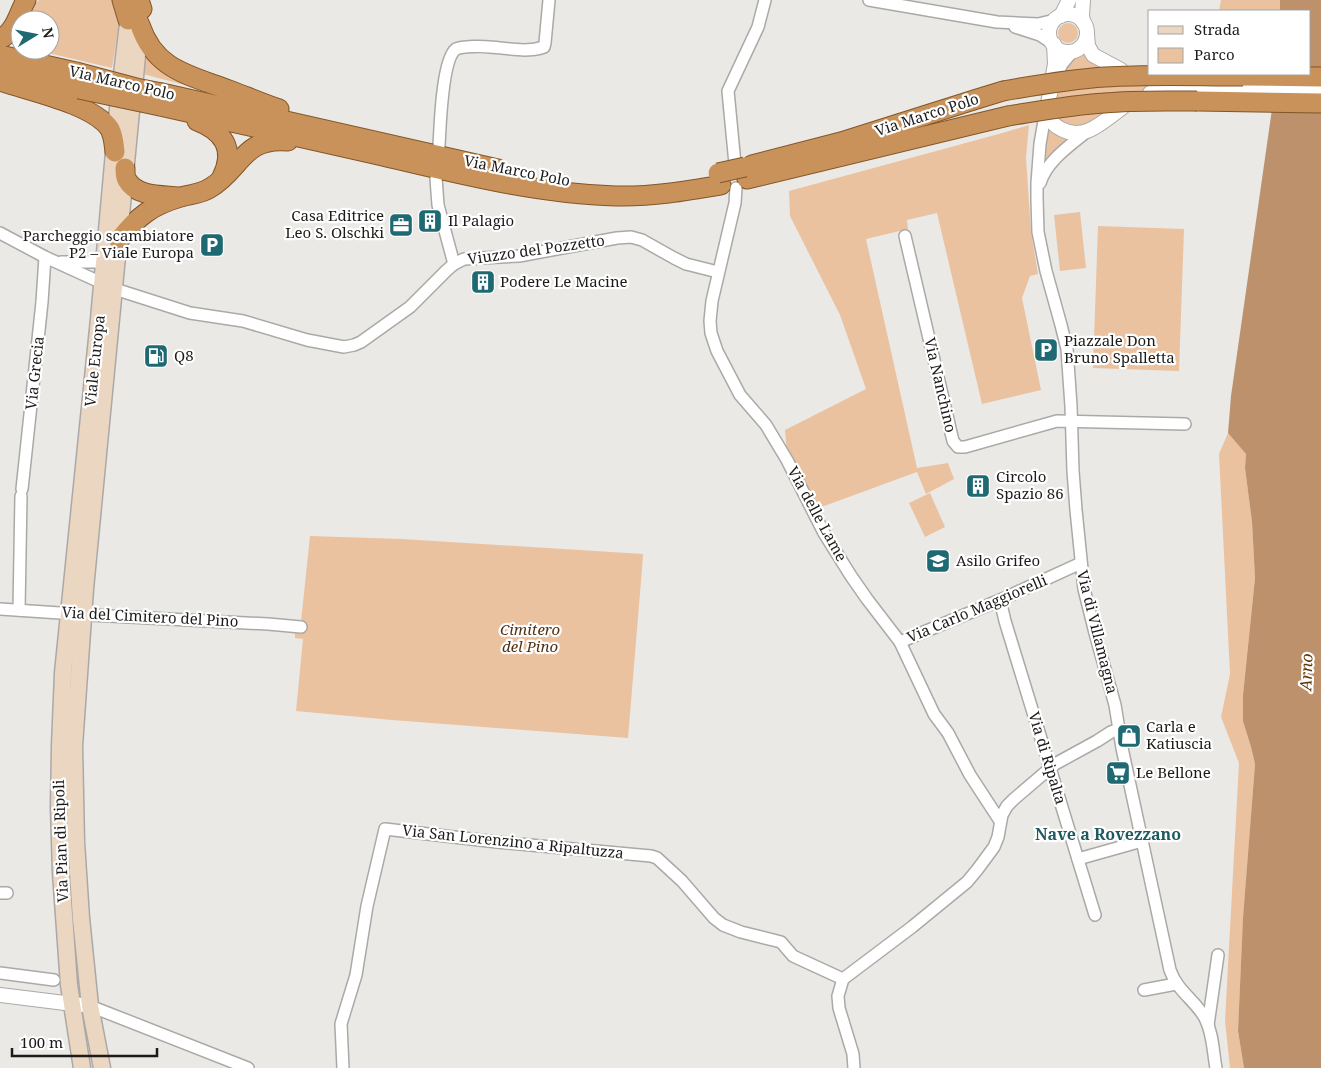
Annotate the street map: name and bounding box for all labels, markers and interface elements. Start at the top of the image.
north arrow [10,10,60,60]
legend [1148,10,1311,75]
text: Strada [1194,19,1240,39]
text: N [38,26,59,40]
text: Parco [1194,44,1235,64]
street label: Via Marco Polo [67,60,177,104]
street label: Via Marco Polo [872,88,981,140]
street label: Via Marco Polo [462,150,572,190]
place label: Casa Editrice Leo S. Olschki [285,205,384,242]
building icon: Il Palagio [417,208,443,234]
place label: Il Palagio [448,210,514,230]
office icon: Casa Editrice Leo S. Olschki [388,212,414,238]
place label: Parcheggio scambiatore P2 – Viale Europa [23,225,194,262]
street label: Viuzzo del Pozzetto [466,229,606,269]
parking icon: Parcheggio scambiatore P2 – Viale Europa [199,232,225,258]
building icon: Podere Le Macine [470,269,496,295]
place label: Podere Le Macine [500,271,628,291]
street label: Viale Europa [79,314,109,408]
place label: Piazzale Don Bruno Spalletta [1064,330,1175,367]
street label: Via Grecia [20,335,48,411]
street label: Via Nanchino [920,335,962,434]
parking icon: Piazzale Don Bruno Spalletta [1033,337,1059,363]
fuel station icon: Q8 [143,343,169,369]
place label: Q8 [174,345,194,365]
street label: Via delle Lame [783,462,852,565]
place label: Circolo Spazio 86 [996,466,1064,503]
building icon: Circolo Spazio 86 [965,473,991,499]
school or university icon: Asilo Grifeo [925,548,951,574]
place label: Asilo Grifeo [956,550,1040,570]
street label: Via di Villamagna [1073,568,1123,696]
street label: Via Carlo Maggiorelli [903,569,1050,647]
street label: Via del Cimitero del Pino [61,601,239,631]
park label: Cimitero del Pino [500,619,560,656]
water label: Arno [1294,653,1318,692]
street label: Via di Ripalta [1024,709,1072,806]
place label: Carla e Katiuscia [1146,716,1212,753]
shop icon: Carla e Katiuscia [1116,723,1142,749]
supermarket icon: Le Bellone [1105,760,1131,786]
place label: Le Bellone [1136,762,1211,782]
street label: Via Pian di Ripoli [48,779,72,903]
street label: Via San Lorenzino a Ripaltuzza [401,819,625,863]
district label: Nave a Rovezzano [1035,823,1181,845]
scale bar [12,1026,158,1058]
text: 100 m [20,1032,63,1052]

